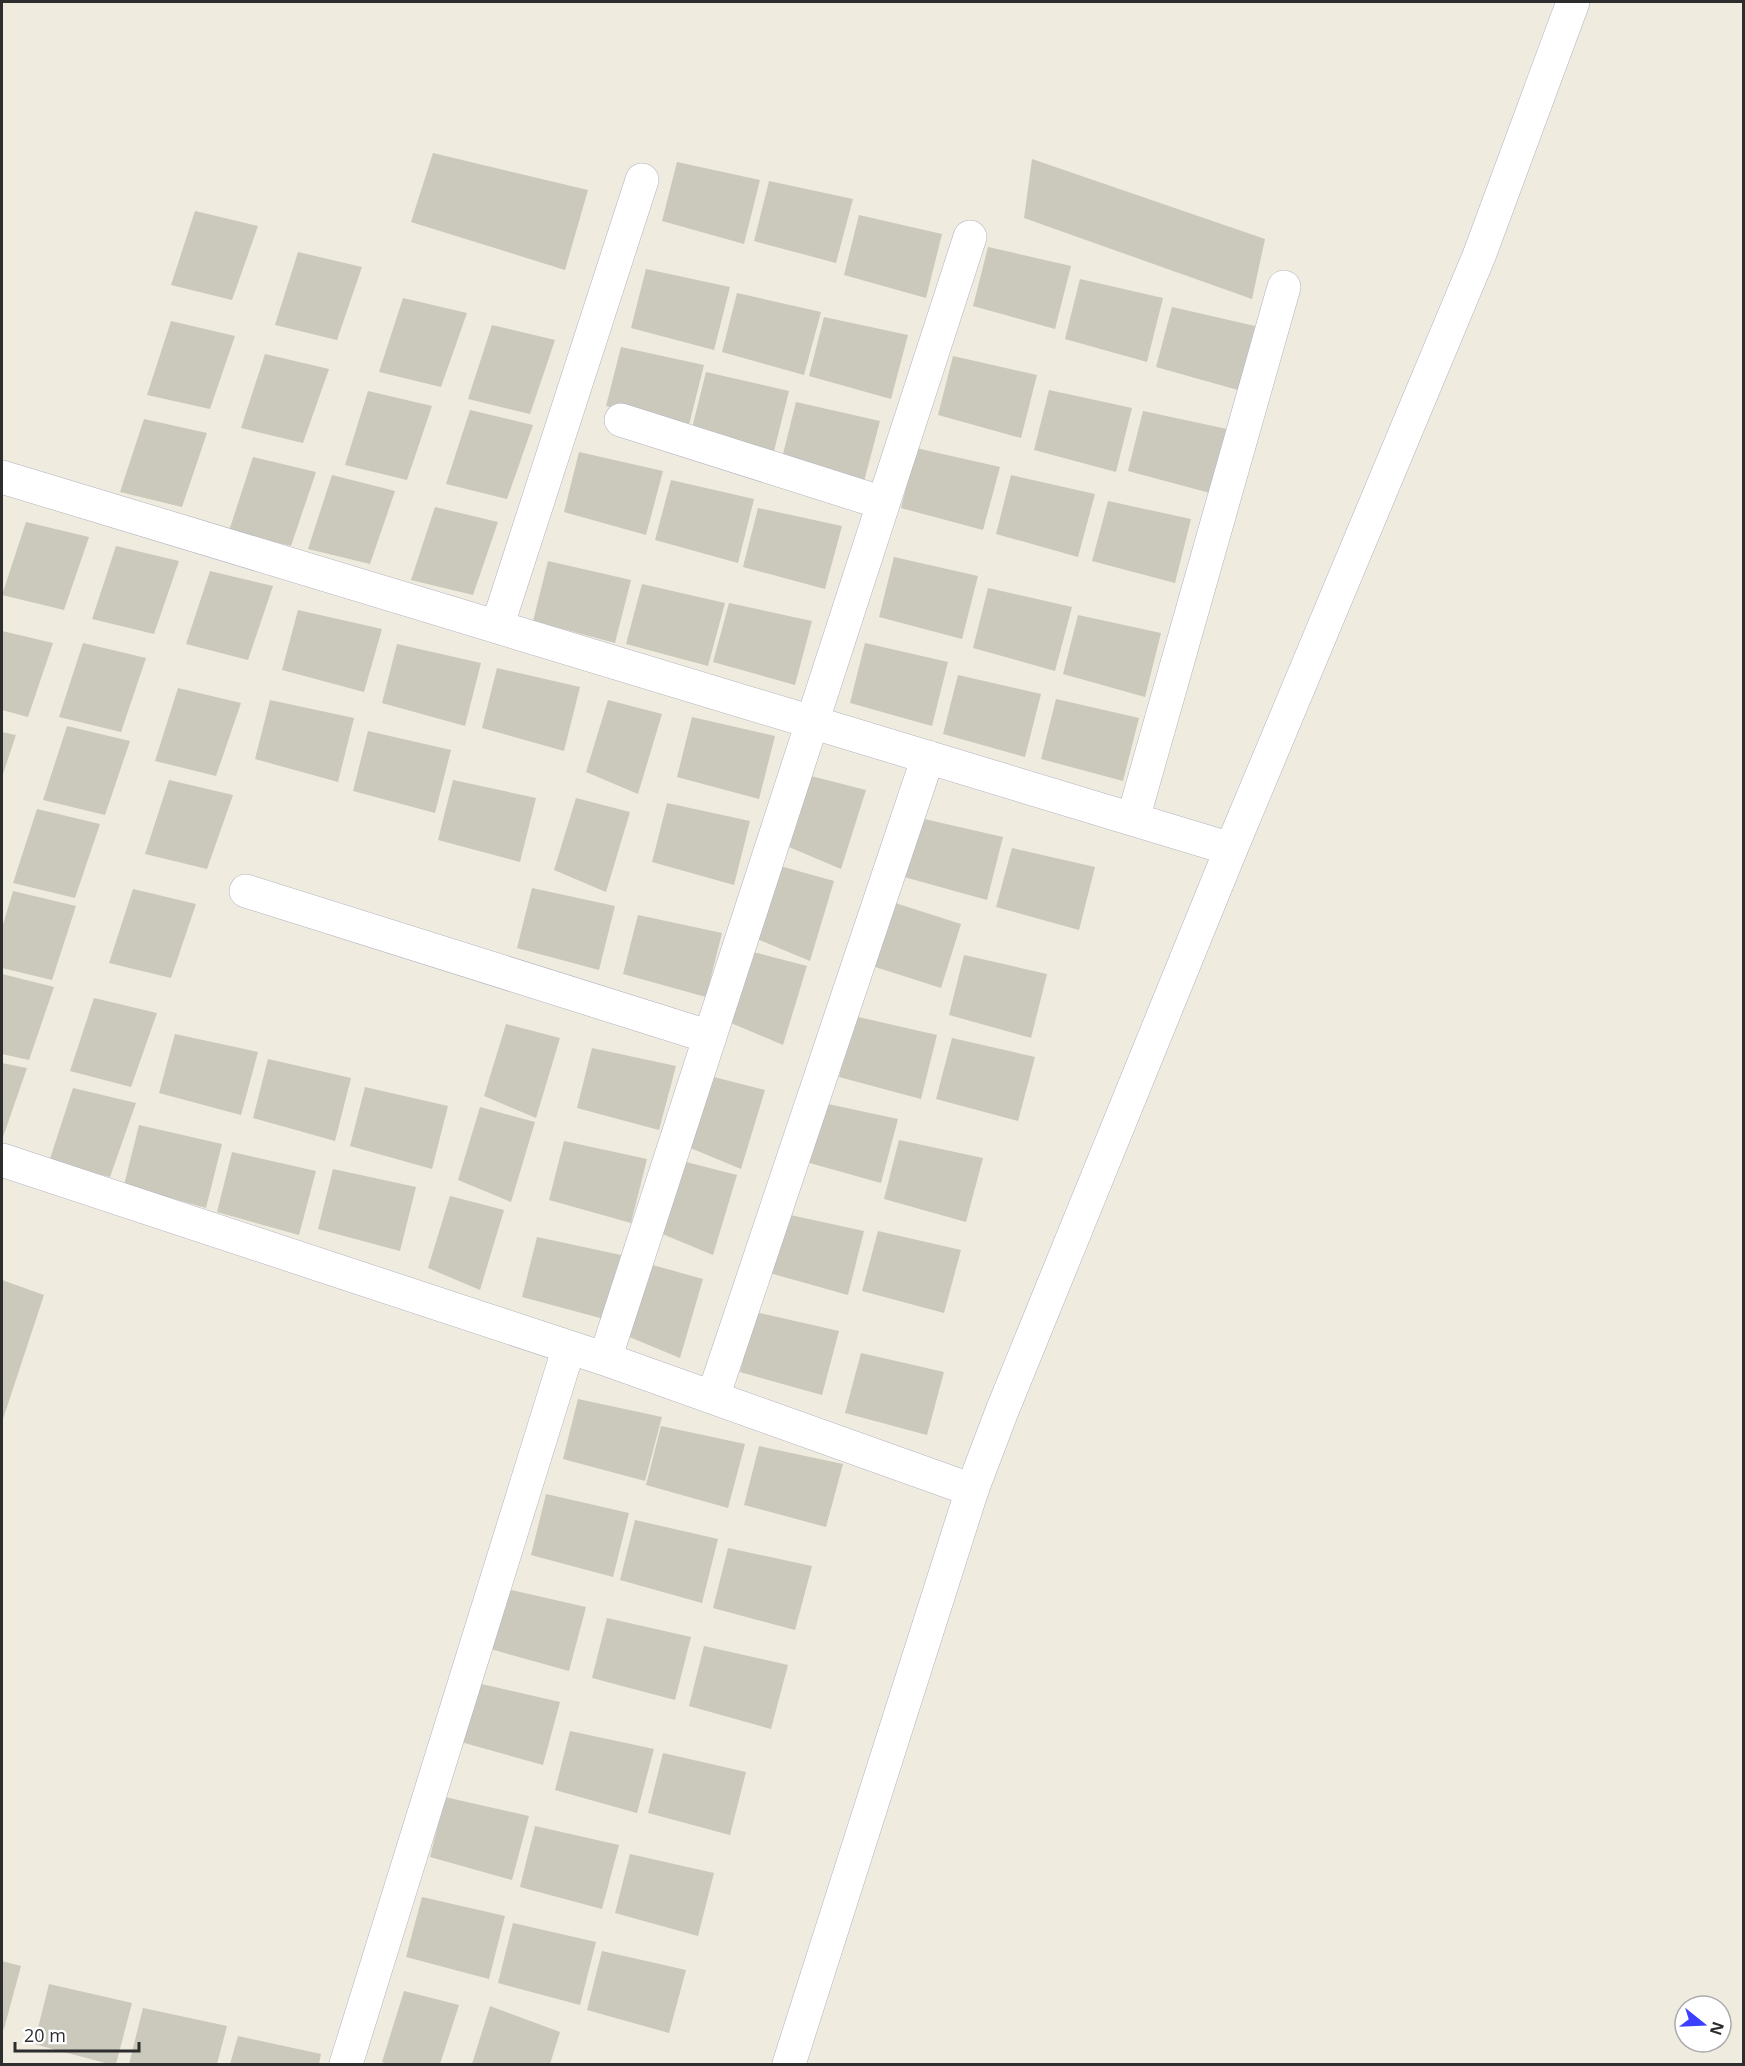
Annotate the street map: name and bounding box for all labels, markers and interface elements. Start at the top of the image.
north arrow [1673,1994,1733,2054]
scale bar [15,2015,140,2053]
text: N [1705,2019,1730,2038]
text: 20 m [24,2023,66,2047]

